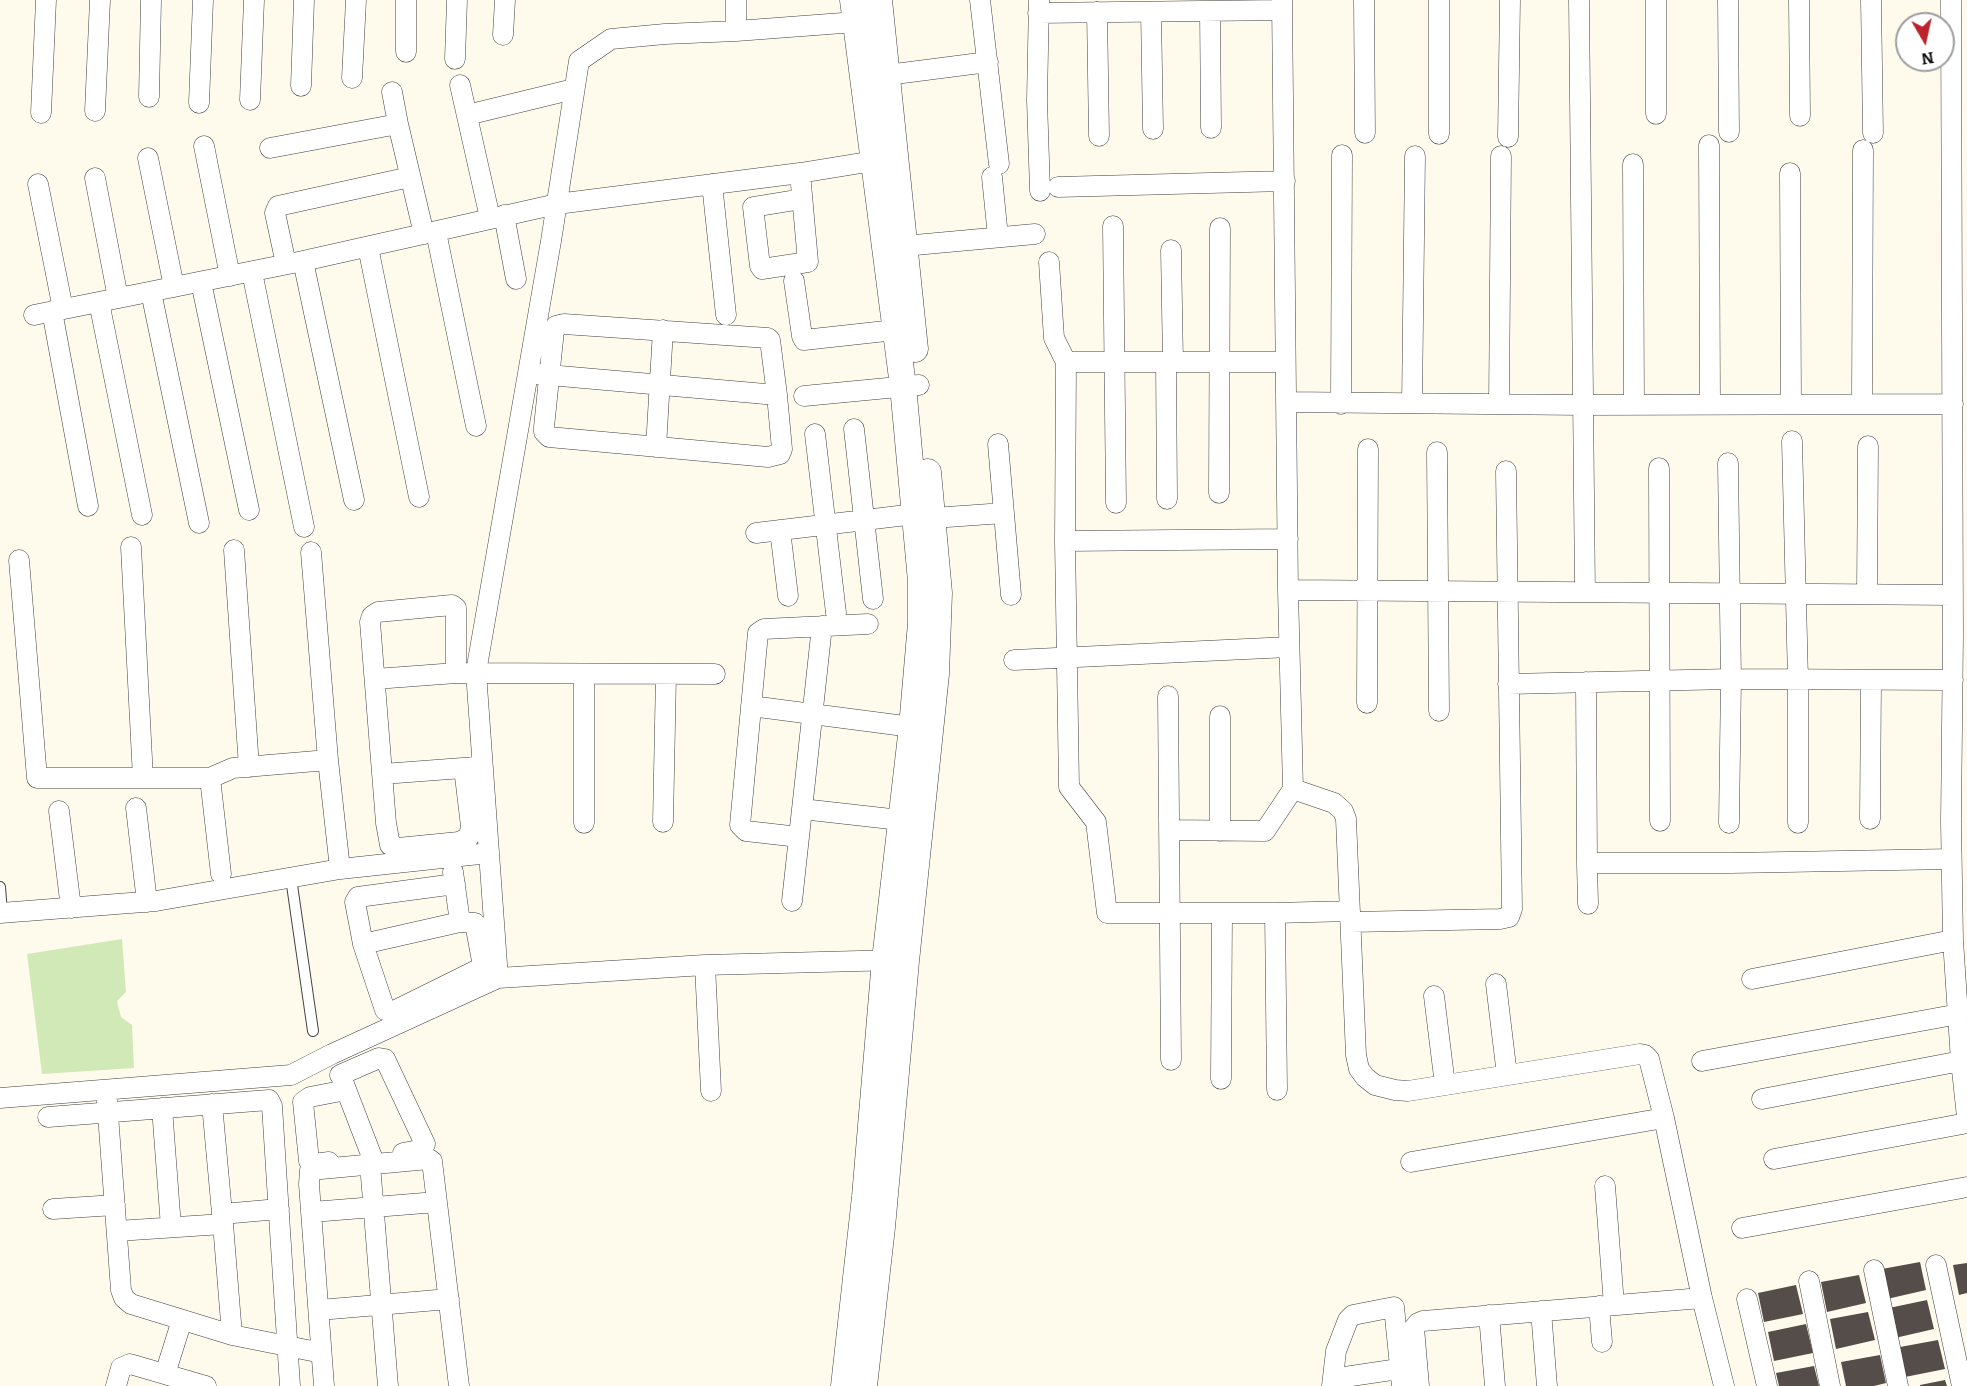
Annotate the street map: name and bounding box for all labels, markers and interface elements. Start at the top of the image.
north arrow [1895,12,1955,72]
text: N [1920,48,1935,69]

